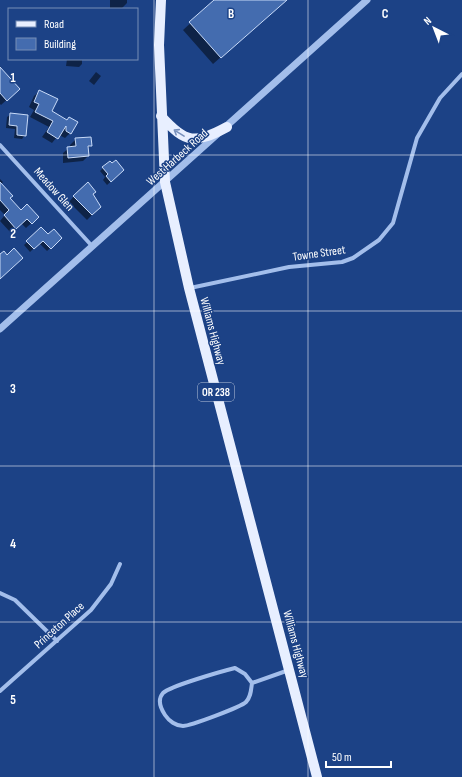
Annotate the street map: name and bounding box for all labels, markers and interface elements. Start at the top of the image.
text: B [228,6,234,22]
text: C [382,6,389,22]
legend [8,8,138,60]
north arrow [414,8,454,48]
text: N [421,14,434,28]
text: Road [44,17,64,32]
text: Building [44,37,76,52]
text: 1 [10,70,16,86]
street label: West Harbeck Road [143,126,211,189]
one-way arrow [174,129,185,137]
street label: Meadow Glen [30,164,77,214]
text: 2 [10,226,16,242]
street label: Towne Street [292,242,347,265]
street label: Williams Highway [196,296,229,367]
text: 3 [10,381,16,397]
road number: OR 238 [198,383,234,401]
text: 4 [10,536,16,552]
street label: Princeton Place [31,599,88,652]
street label: Williams Highway [279,609,312,680]
text: 5 [10,692,16,708]
scale bar [326,743,391,769]
text: 50 m [332,750,352,765]

